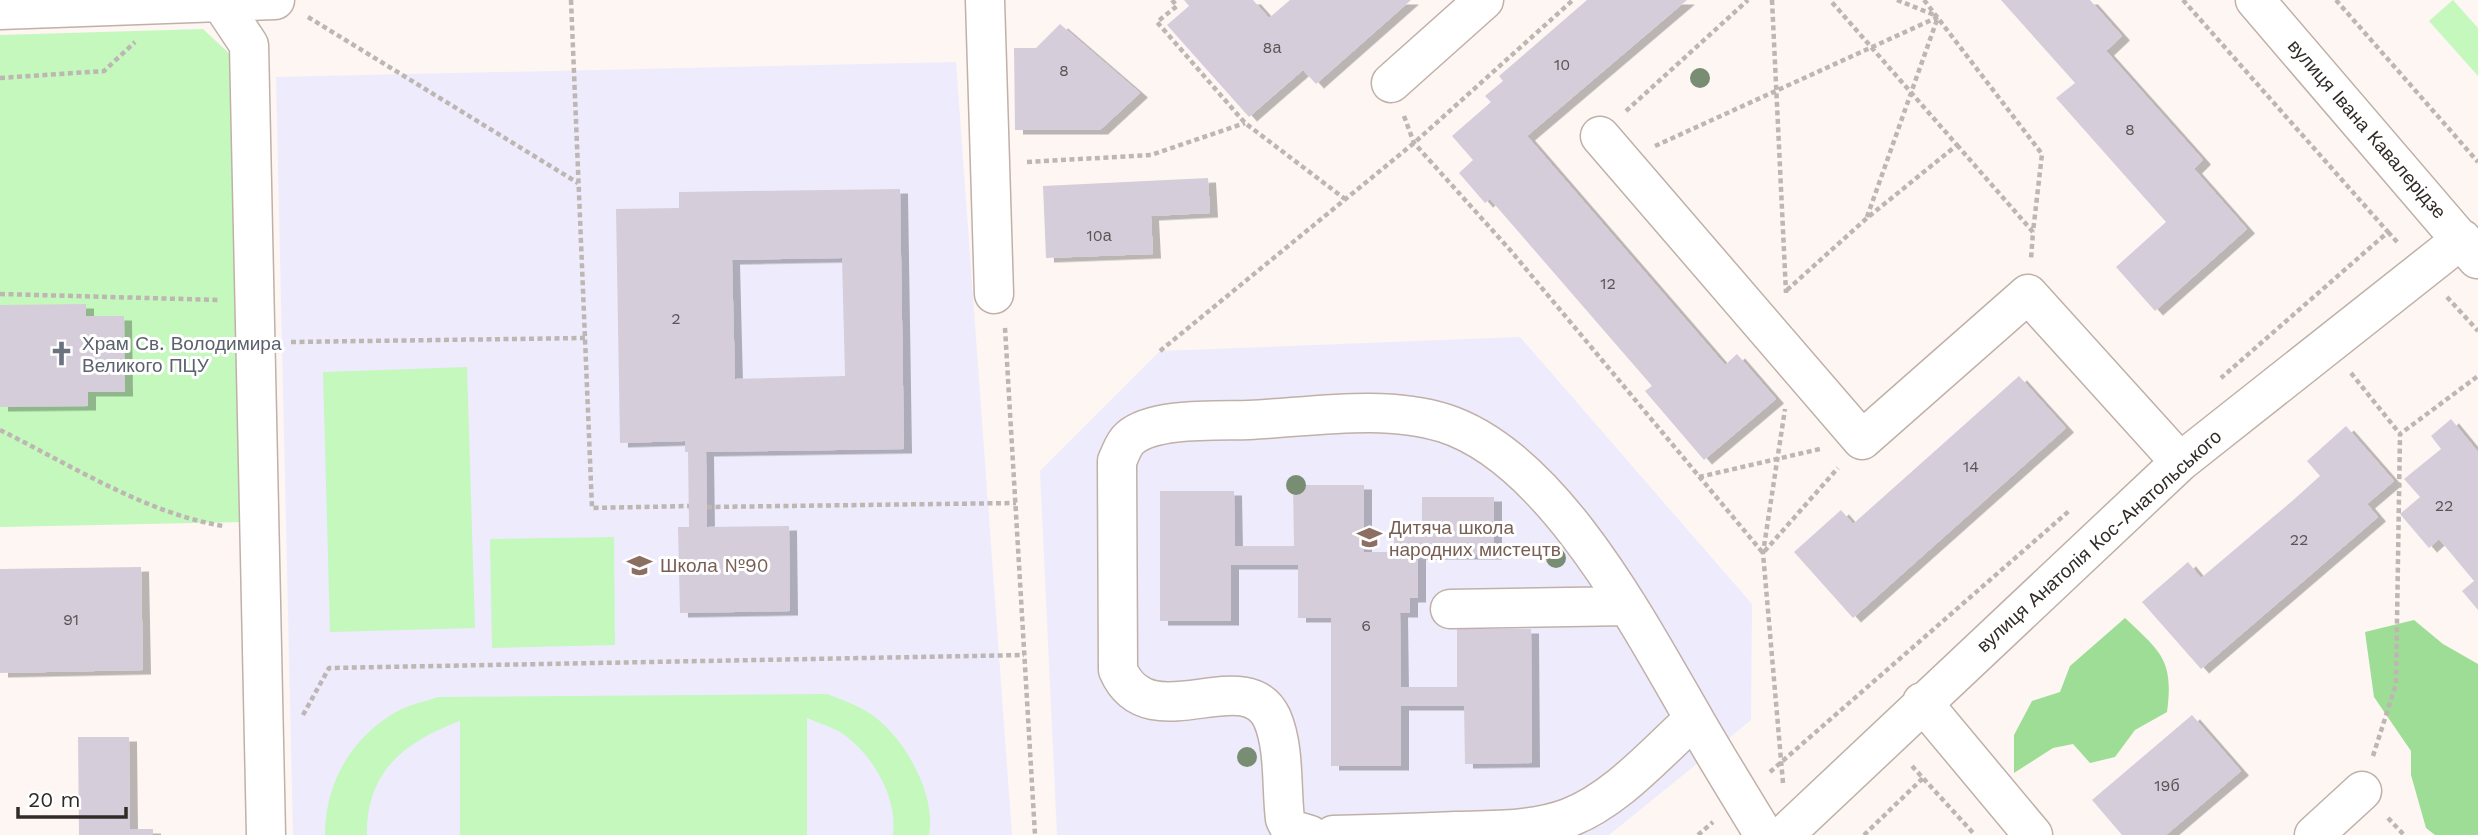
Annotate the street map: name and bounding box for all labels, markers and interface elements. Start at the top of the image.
street label: вулиця Івана Кавалерідзе [2283,35,2451,223]
house number: 8а [1263,38,1281,57]
house number: 10 [1554,55,1570,74]
house number: 8 [1059,61,1069,80]
house number: 8 [2125,120,2135,139]
house number: 10а [1086,226,1112,245]
house number: 12 [1600,274,1616,293]
house number: 2 [671,309,681,328]
place label: Храм Св. Володимира Великого ПЦУ [82,332,282,377]
church icon: Храм Св. Володимира Великого ПЦУ [48,340,76,368]
street label: вулиця Анатолія Кос-Анатольського [1972,425,2226,657]
house number: 14 [1963,457,1979,476]
house number: 22 [2435,496,2453,515]
place label: Дитяча школа народних мистецтв [1389,516,1561,561]
school or university icon: Дитяча школа народних мистецтв [1355,524,1383,552]
house number: 22 [2290,530,2308,549]
school or university icon: Школа №90 [626,551,654,579]
place label: Школа №90 [660,554,769,577]
house number: 91 [63,610,79,629]
house number: 6 [1361,616,1371,635]
scale bar [18,776,126,820]
house number: 19б [2154,776,2180,795]
text: 20 m [28,787,80,812]

